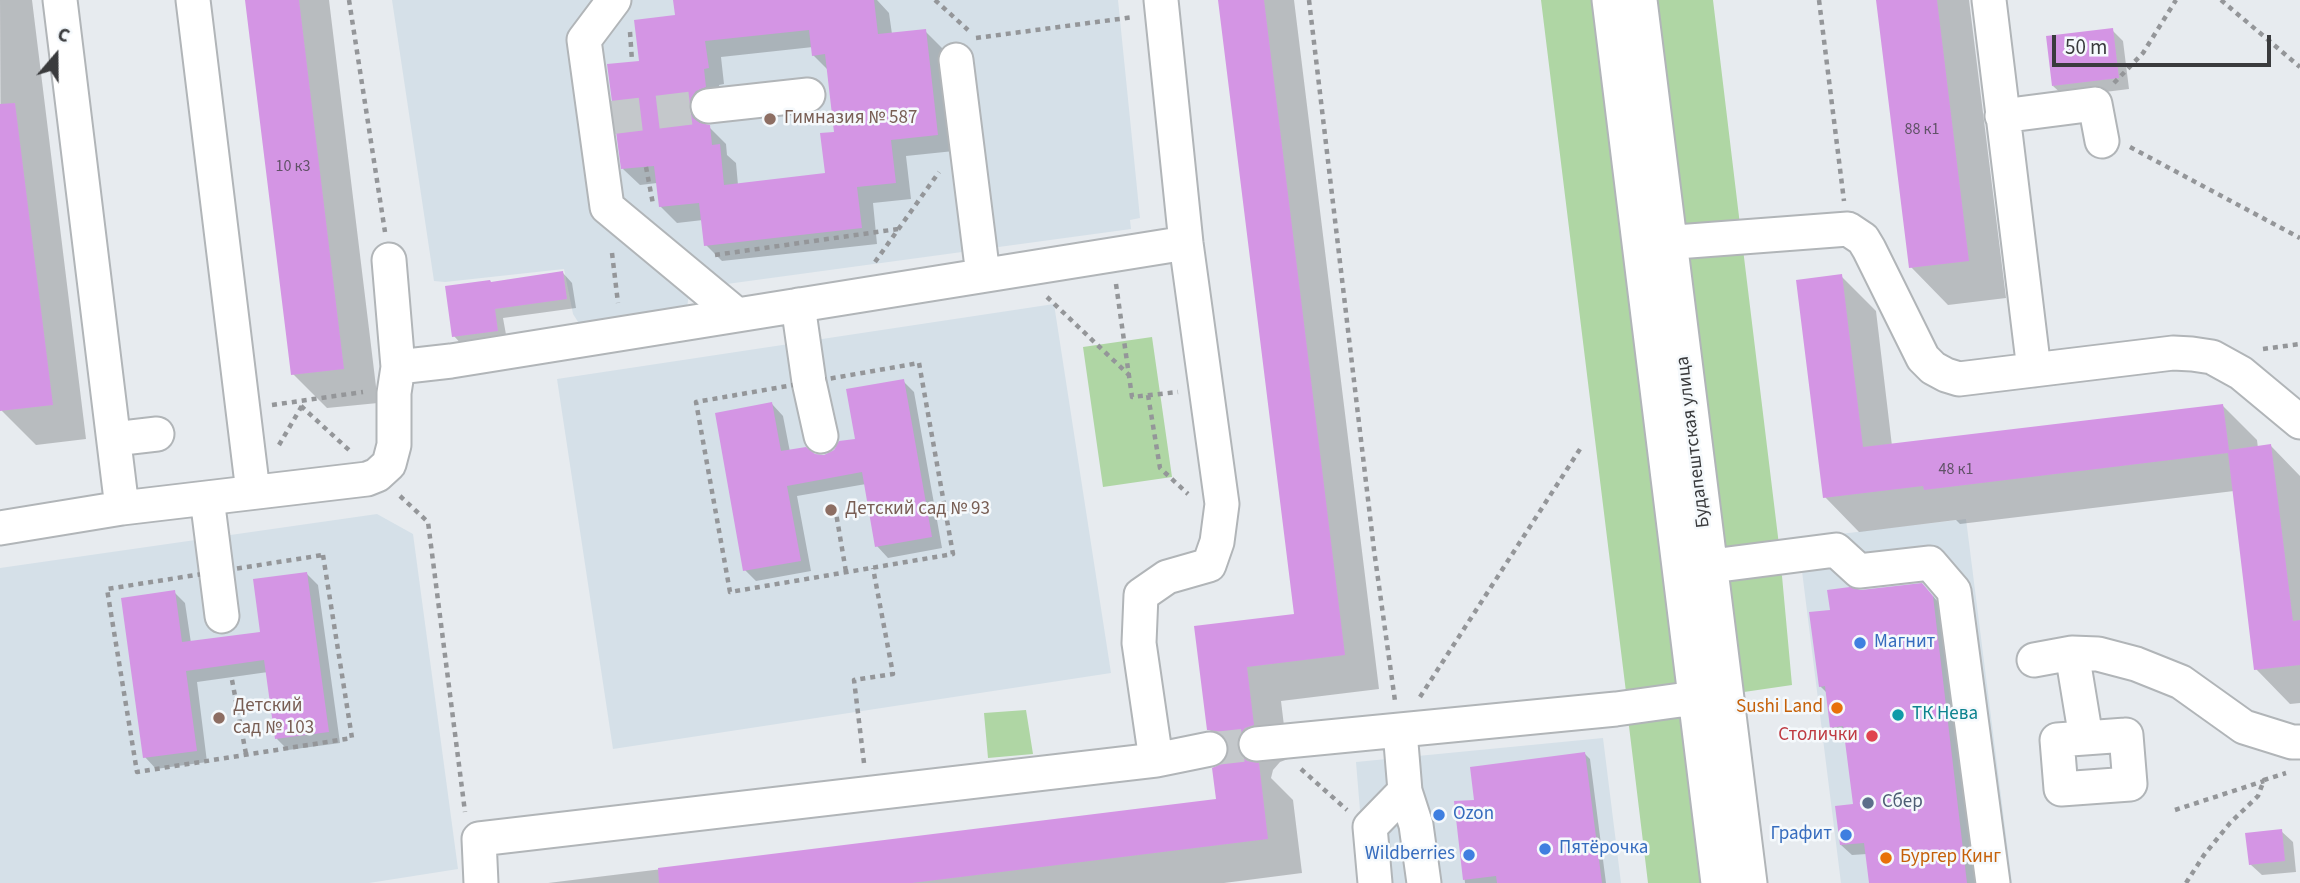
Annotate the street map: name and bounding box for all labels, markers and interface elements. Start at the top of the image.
north arrow [21,21,91,91]
text: С [54,21,73,50]
scale bar [2055,21,2274,65]
text: 50 m [2065,32,2107,62]
place label: Гимназия № 587 [784,108,917,130]
marker: Гимназия № 587 [762,111,778,127]
house number: 88 к1 [1905,120,1939,140]
house number: 10 к3 [276,157,310,177]
street label: Будапештская улица [1672,355,1716,529]
house number: 48 к1 [1939,460,1973,480]
place label: Детский сад № 93 [845,499,990,521]
marker: Детский сад № 93 [823,502,839,518]
place label: Магнит [1874,632,1935,654]
marker: Магнит [1852,635,1868,651]
place label: Детский сад № 103 [233,696,314,740]
place label: Sushi Land [1736,697,1823,719]
marker: Sushi Land [1829,700,1845,716]
place label: ТК Нева [1912,704,1978,726]
marker: ТК Нева [1890,707,1906,723]
marker: Детский сад № 103 [211,710,227,726]
place label: Столички [1778,725,1858,747]
marker: Столички [1864,728,1880,744]
place label: Сбер [1882,792,1923,814]
marker: Сбер [1860,795,1876,811]
place label: Ozon [1453,804,1494,826]
marker: Ozon [1431,807,1447,823]
place label: Графит [1770,824,1832,846]
marker: Графит [1838,827,1854,843]
place label: Пятёрочка [1559,838,1648,860]
marker: Пятёрочка [1537,841,1553,857]
place label: Wildberries [1365,844,1455,866]
marker: Wildberries [1461,847,1477,863]
place label: Бургер Кинг [1900,847,2001,869]
marker: Бургер Кинг [1878,850,1894,866]

